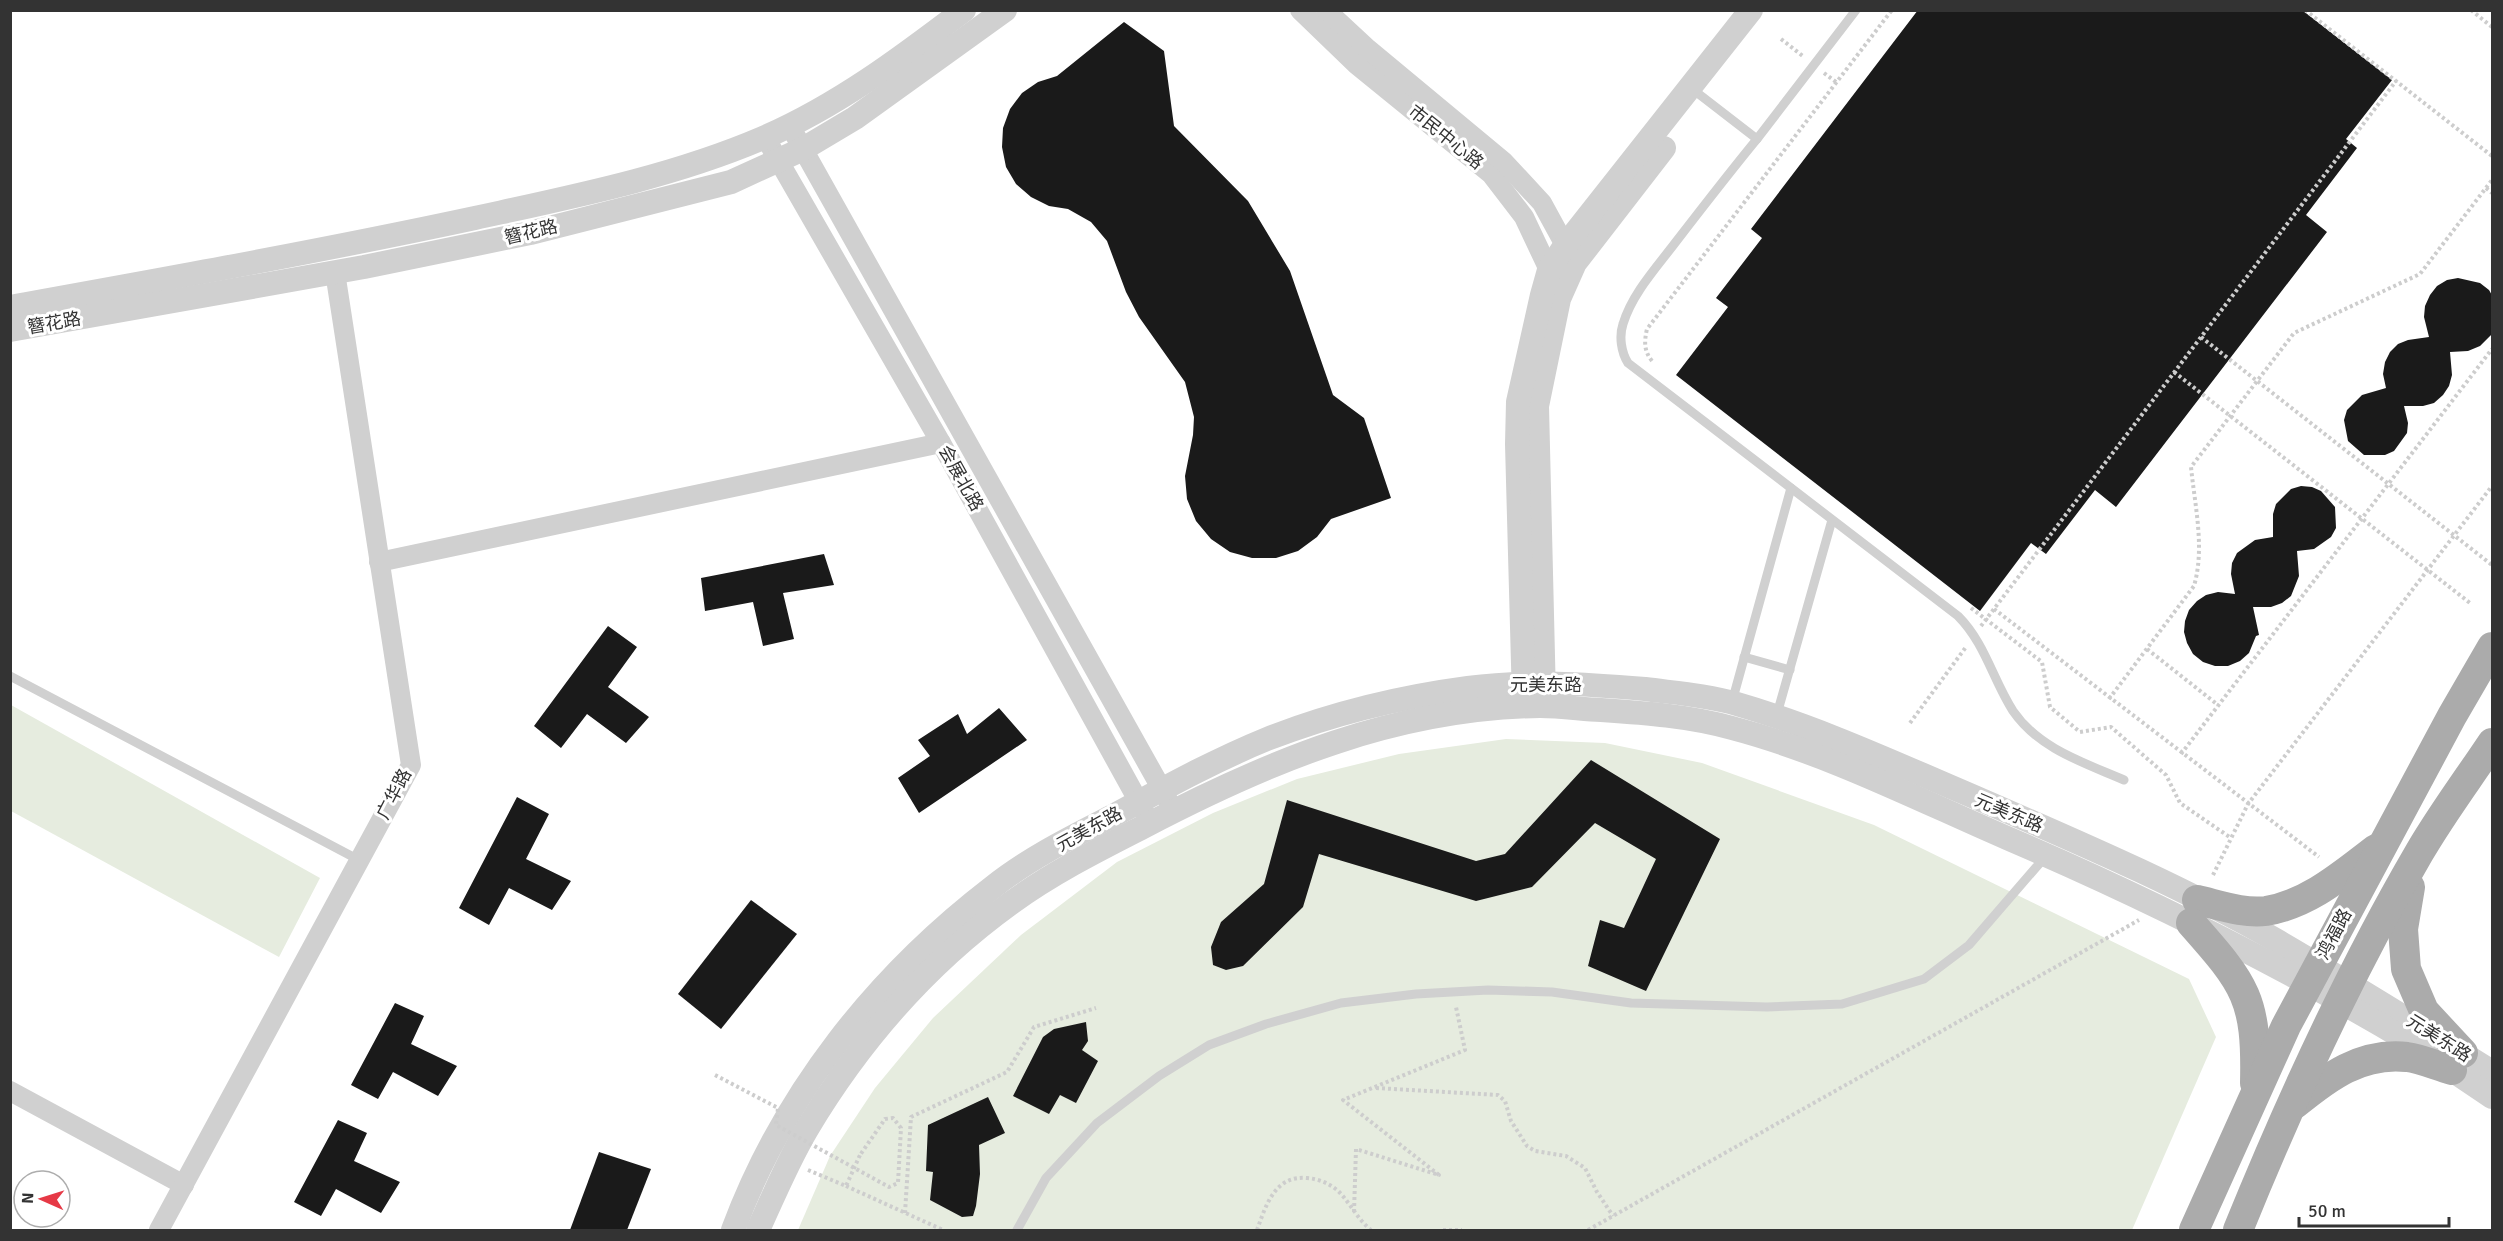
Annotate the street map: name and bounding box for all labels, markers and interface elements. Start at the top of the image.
street label: 市民中心路 [1404,100,1488,174]
street label: 簪花路 [502,215,560,249]
street label: 簪花路 [26,307,82,339]
street label: 会展北路 [934,441,988,515]
street label: 元美东路 [1510,674,1582,696]
street label: 广华路 [372,765,416,823]
street label: 元美东路 [1972,789,2046,837]
street label: 元美东路 [1052,802,1126,856]
street label: 鸿福路 [2312,905,2356,963]
street label: 元美东路 [2403,1010,2475,1066]
north arrow [12,1169,72,1229]
scale bar [2299,1190,2449,1228]
text: N [18,1192,38,1204]
text: 50 m [2308,1200,2346,1222]

